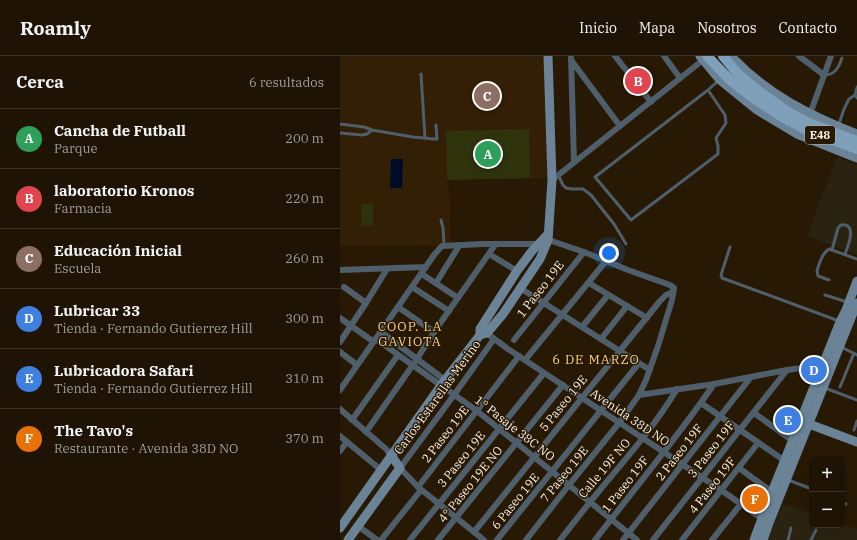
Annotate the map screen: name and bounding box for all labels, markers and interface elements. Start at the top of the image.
text: Roamly [20,16,91,40]
text: Inicio [579,19,617,37]
text: Mapa [639,19,675,37]
text: Nosotros [697,19,757,37]
text: Contacto [779,19,837,37]
pin: B [625,66,651,96]
text: Cerca [16,71,64,93]
text: 6 resultados [249,74,324,91]
pin: C [474,81,500,111]
text: Cancha de Futball [54,121,186,140]
road number: E48 [805,126,835,144]
text: A [24,130,34,147]
text: 200 m [285,130,324,147]
pin: A [475,139,501,169]
text: Parque [54,140,98,157]
text: laboratorio Kronos [54,181,194,200]
text: B [24,190,34,207]
text: 220 m [285,190,324,207]
text: Farmacia [54,200,112,217]
text: Educación Inicial [54,241,182,260]
your location [599,243,619,263]
text: C [25,250,33,267]
text: 260 m [285,250,324,267]
street label: 1 Paseo 19E [513,258,567,320]
text: Escuela [54,260,101,277]
text: Lubricar 33 [54,301,140,320]
text: D [24,310,34,327]
text: 300 m [285,310,324,327]
district label: COOP. LA GAVIOTA [378,318,442,350]
text: Tienda · Fernando Gutierrez Hill [54,320,253,337]
street label: Carlos Estarellas Merino [391,337,484,457]
district label: 6 DE MARZO [552,351,640,368]
pin: D [801,355,827,385]
text: Lubricadora Safari [54,361,194,380]
text: E [25,370,33,387]
text: 310 m [285,370,324,387]
street label: 5 Paseo 19E [536,372,590,434]
text: Tienda · Fernando Gutierrez Hill [54,380,253,397]
street label: Avenida 38D NO [588,385,672,449]
street label: 1° Pasaje 38C NO [472,392,558,464]
street label: 2 Paseo 19E [418,403,472,465]
pin: E [775,405,801,435]
street label: 3 Paseo 19F [684,418,738,480]
text: The Tavo's [54,421,133,440]
street label: 2 Paseo 19F [652,421,706,483]
street label: 3 Paseo 19E [434,428,488,490]
text: F [25,430,33,447]
text: 370 m [285,430,324,447]
street label: Calle 19F NO [575,435,633,501]
text: Restaurante · Avenida 38D NO [54,440,238,457]
street label: 4° Paseo 19E NO [435,443,505,525]
street label: 7 Paseo 19E [537,443,591,505]
street label: 1 Paseo 19F [598,453,652,515]
street label: 4 Paseo 19F [685,454,739,516]
map controls [809,456,845,528]
button: + [809,456,845,492]
street label: 6 Paseo 19E [488,470,542,532]
pin: F [742,484,768,514]
button: − [809,492,845,528]

